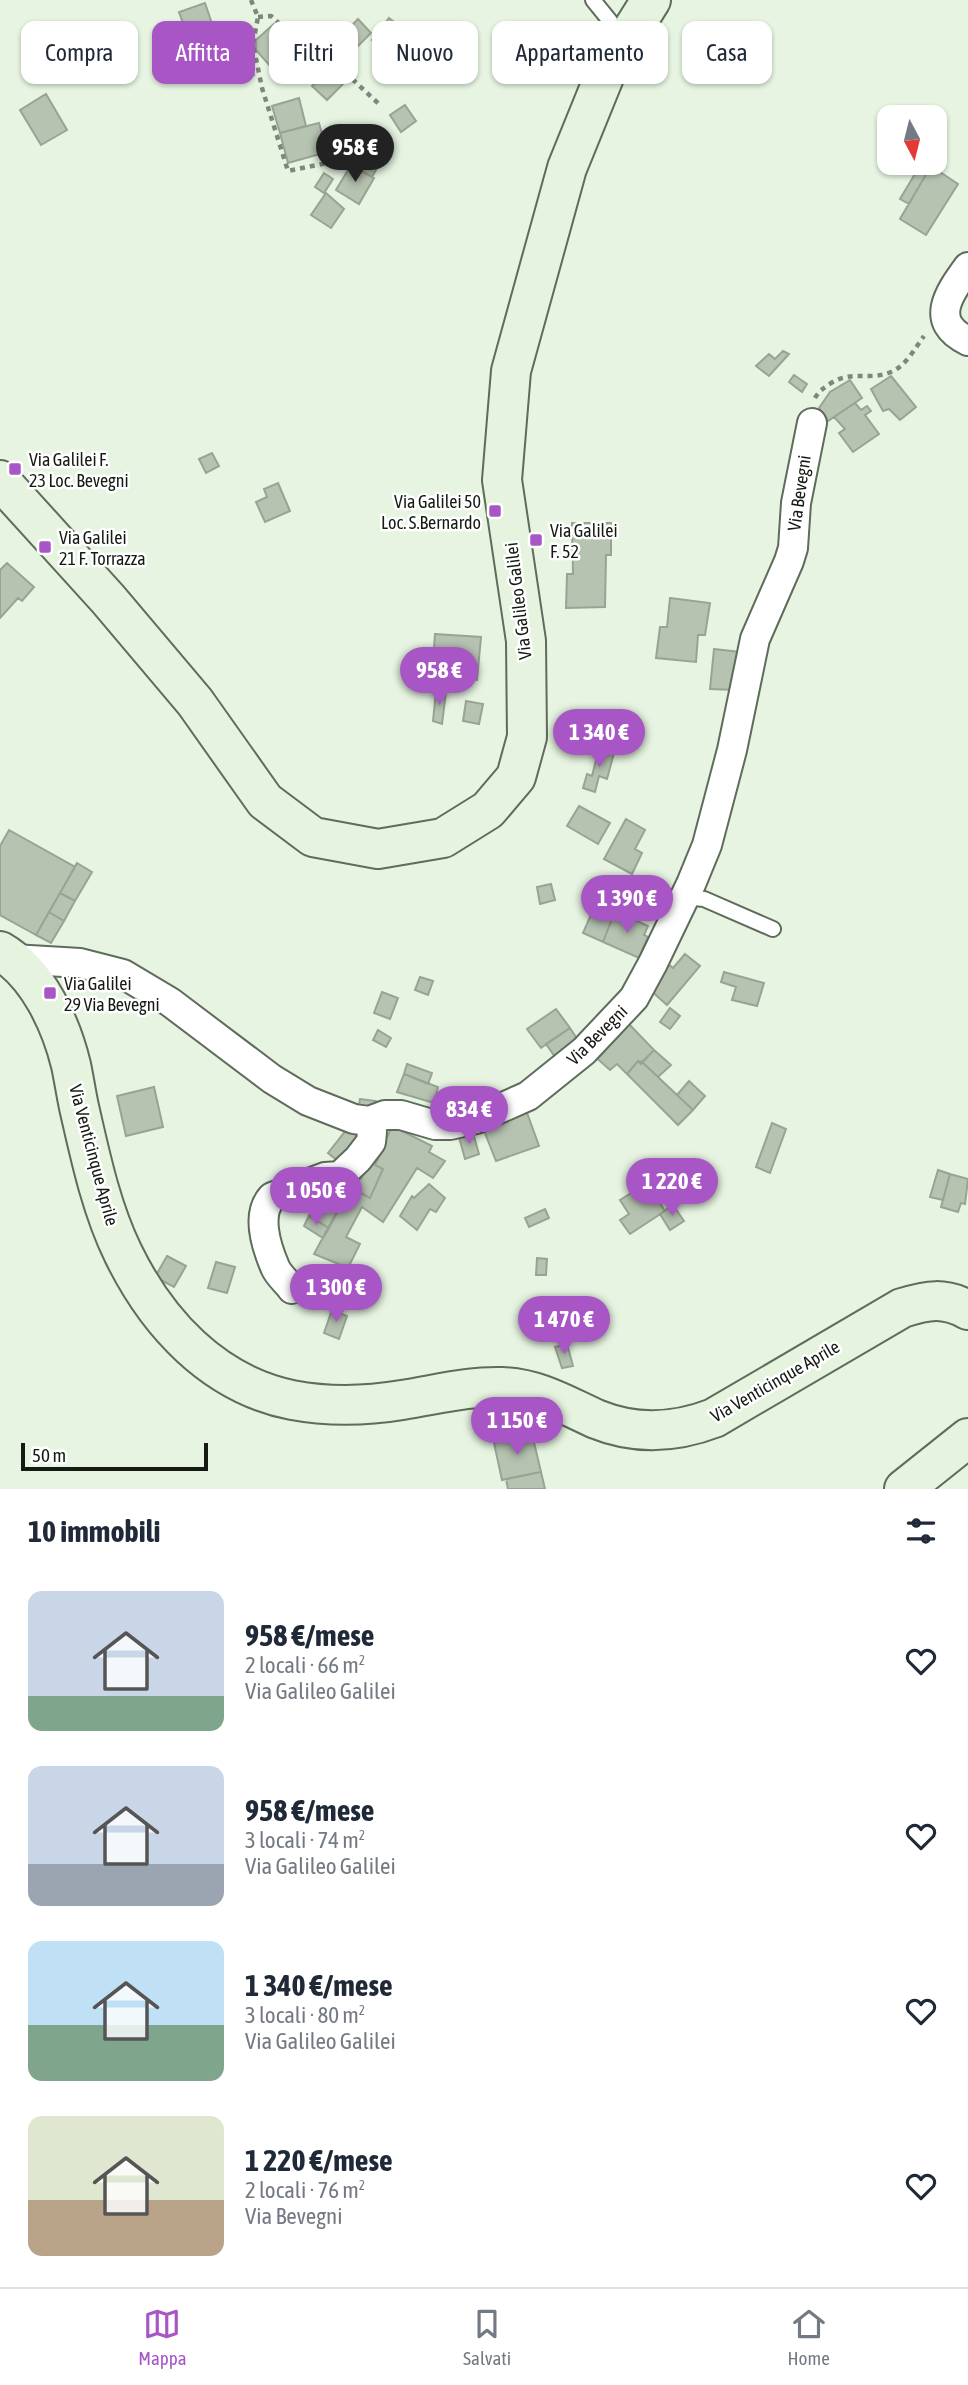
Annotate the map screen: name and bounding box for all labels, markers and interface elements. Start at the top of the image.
chip: Compra [21,21,138,84]
chip: Affitta [152,21,255,84]
chip: Filtri [269,21,358,84]
chip: Nuovo [372,21,478,84]
chip: Appartamento [492,21,668,84]
chip: Casa [682,21,772,84]
north arrow [877,105,947,175]
map controls [877,105,947,175]
pin: 958 € [306,124,404,184]
text: 958 € [332,134,378,160]
place label: Via Galilei F. 23 Loc. Bevegni [29,449,129,491]
street label: Via Bevegni [783,454,815,532]
marker: Via Galilei F. 23 Loc. Bevegni [7,461,23,477]
place label: Via Galilei 50 Loc. S.Bernardo [381,491,481,533]
marker: Via Galilei 50 Loc. S.Bernardo [487,503,503,519]
place label: Via Galilei F. 52 [550,520,618,562]
place label: Via Galilei 21 F. Torrazza [59,527,146,569]
marker: Via Galilei F. 52 [528,532,544,548]
marker: Via Galilei 21 F. Torrazza [37,539,53,555]
street label: Via Galileo Galilei [500,541,536,661]
pin: 958 € [390,648,488,707]
text: 958 € [416,657,462,683]
pin: 1 340 € [534,710,664,769]
text: 1 340 € [569,719,629,745]
pin: 1 390 € [562,876,692,935]
text: 1 390 € [597,885,657,911]
place label: Via Galilei 29 Via Bevegni [64,973,160,1015]
marker: Via Galilei 29 Via Bevegni [42,985,58,1001]
street label: Via Bevegni [563,1001,631,1069]
street label: Via Venticinque Aprile [65,1082,123,1228]
pin: 834 € [420,1086,518,1146]
text: 834 € [446,1096,492,1122]
pin: 1 220 € [607,1158,737,1218]
pin: 1 050 € [251,1168,381,1227]
text: 1 220 € [642,1168,702,1194]
text: 1 050 € [286,1177,346,1203]
pin: 1 300 € [271,1264,401,1324]
text: 1 300 € [306,1274,366,1300]
pin: 1 470 € [499,1296,629,1356]
text: 1 470 € [534,1306,594,1332]
street label: Via Venticinque Aprile [707,1336,843,1426]
pin: 1 150 € [452,1398,582,1457]
text: 1 150 € [487,1407,547,1433]
scale bar [21,1440,208,1472]
text: 50 m [32,1444,66,1466]
icon: filters [902,1512,940,1550]
text: 10 immobili [28,1514,160,1548]
text: 958 €/mese [245,1618,374,1652]
icon: home [84,1619,168,1703]
icon: heart [902,1642,940,1680]
text: 2 locali · 66 m² [245,1652,365,1678]
text: Via Galileo Galilei [245,1678,396,1704]
text: 958 €/mese [245,1793,374,1827]
icon: home [84,1794,168,1878]
icon: heart [902,1817,940,1855]
text: 3 locali · 74 m² [245,1827,365,1853]
text: Via Galileo Galilei [245,1853,396,1879]
text: 1 340 €/mese [245,1968,393,2002]
icon: home [84,1969,168,2053]
icon: heart [902,1992,940,2030]
text: 3 locali · 80 m² [245,2002,365,2028]
text: Via Galileo Galilei [245,2028,396,2054]
text: 1 220 €/mese [245,2143,393,2177]
icon: home [84,2144,168,2228]
icon: heart [902,2167,940,2205]
text: 2 locali · 76 m² [245,2177,365,2203]
text: Via Bevegni [245,2203,343,2229]
tab: Mappa [138,2305,187,2369]
tab: Salvati [463,2305,511,2369]
tab: Home [788,2305,830,2369]

